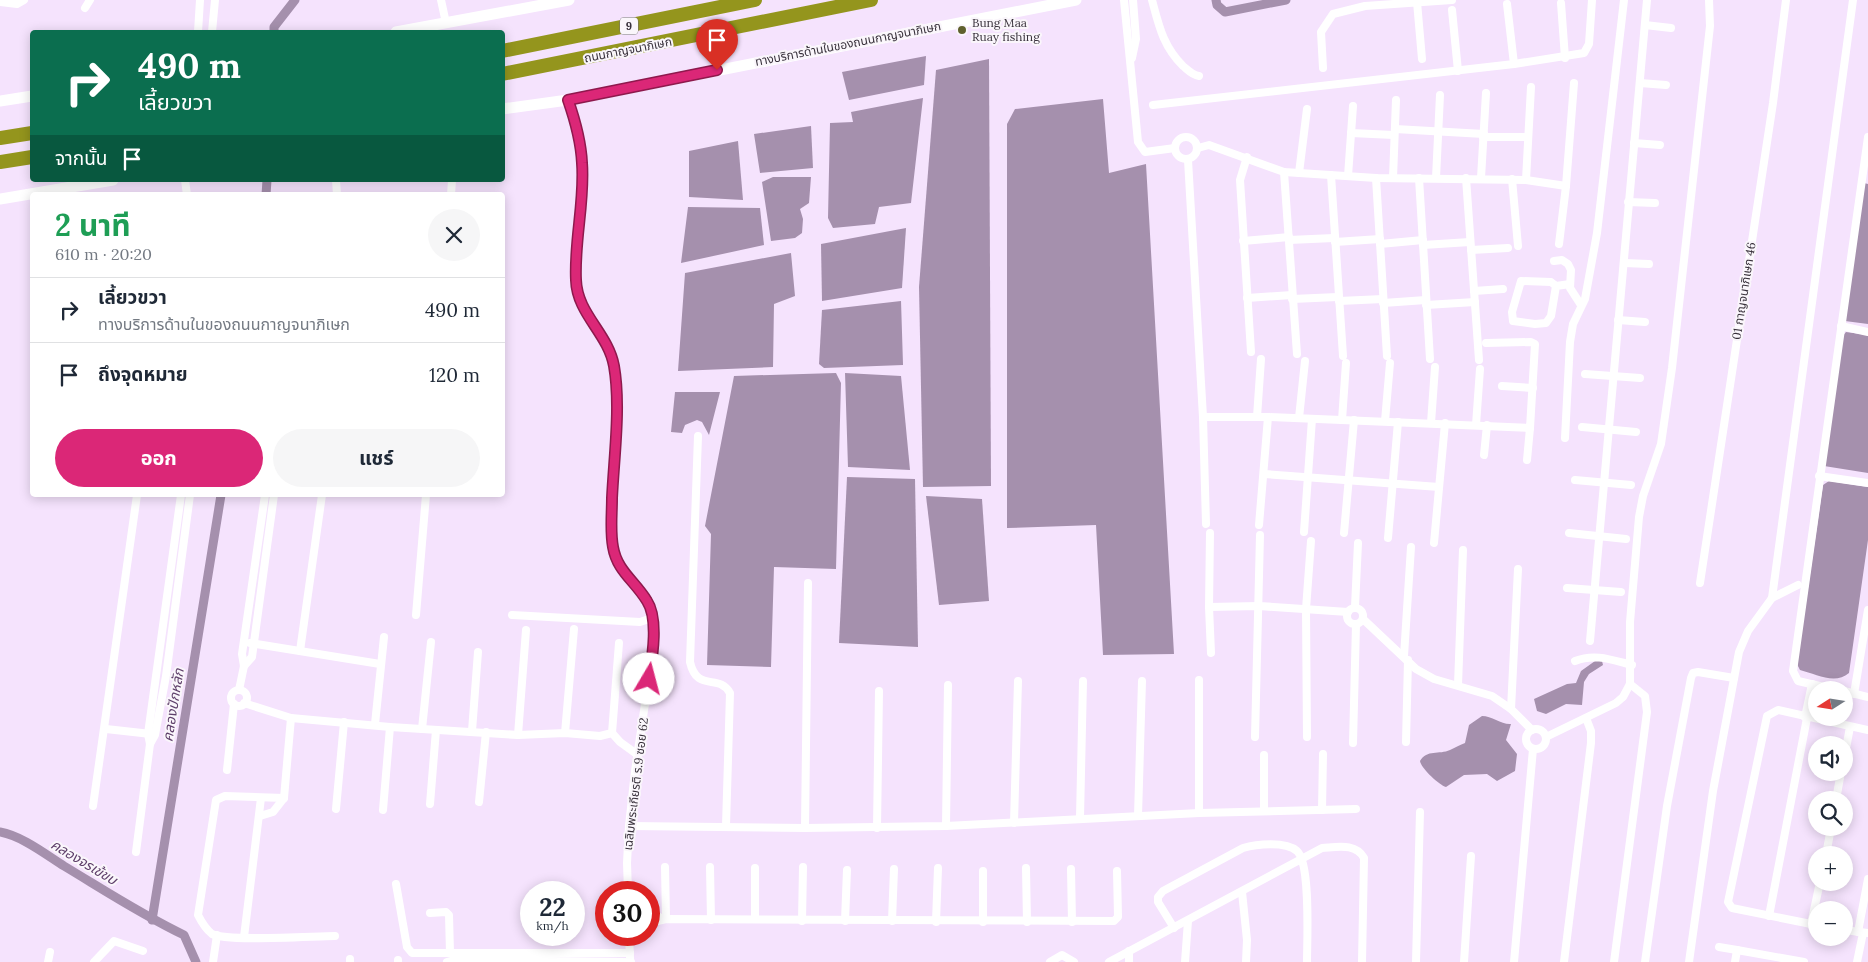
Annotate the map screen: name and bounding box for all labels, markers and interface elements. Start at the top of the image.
place label: Bung Maa Ruay fishing [972,15,1040,44]
road number: 9 [620,18,638,34]
street label: ทางบริการด้านในของถนนกาญจนาภิเษก [754,18,942,69]
pin [696,19,738,70]
marker: Bung Maa Ruay fishing [956,24,968,36]
icon: arrive [703,26,731,54]
street label: ถนนกาญจนาภิเษก [583,34,673,65]
text: 490 m [138,43,241,88]
icon: right [55,50,120,115]
text: เลี้ยวขวา [138,88,213,116]
icon: arrive [118,145,146,173]
text: จากนั้น [55,146,108,170]
text: 2 นาที [55,206,131,244]
button: close [428,209,480,261]
street label: 01 กาญจนาภิเษก 46 [1728,241,1759,341]
text: 610 m · 20:20 [55,244,152,264]
text: เลี้ยวขวา [98,285,167,309]
icon: right [55,296,83,324]
text: 490 m [425,298,480,322]
text: ทางบริการด้านในของถนนกาญจนาภิเษก [98,314,350,334]
icon: arrive [55,361,83,389]
text: ถึงจุดหมาย [98,362,188,386]
text: 120 m [429,363,480,387]
button: ออก [55,429,263,487]
button: แชร์ [273,429,480,487]
position arrow [622,652,674,704]
water label: คลองปักหลัก [158,667,188,743]
north arrow [1808,681,1852,726]
map controls [1808,681,1853,946]
street label: เฉลิมพระเกียรติ ร.9 ซอย 62 [620,717,651,851]
button: sound [1808,736,1853,781]
button: search [1808,791,1853,836]
water label: คลองจรเข้ขบ [48,835,122,890]
button: + [1808,846,1853,891]
speed limit sign: 30 [595,881,660,946]
text: 22 [539,891,566,923]
button: − [1808,901,1853,946]
text: km/h [536,918,569,933]

